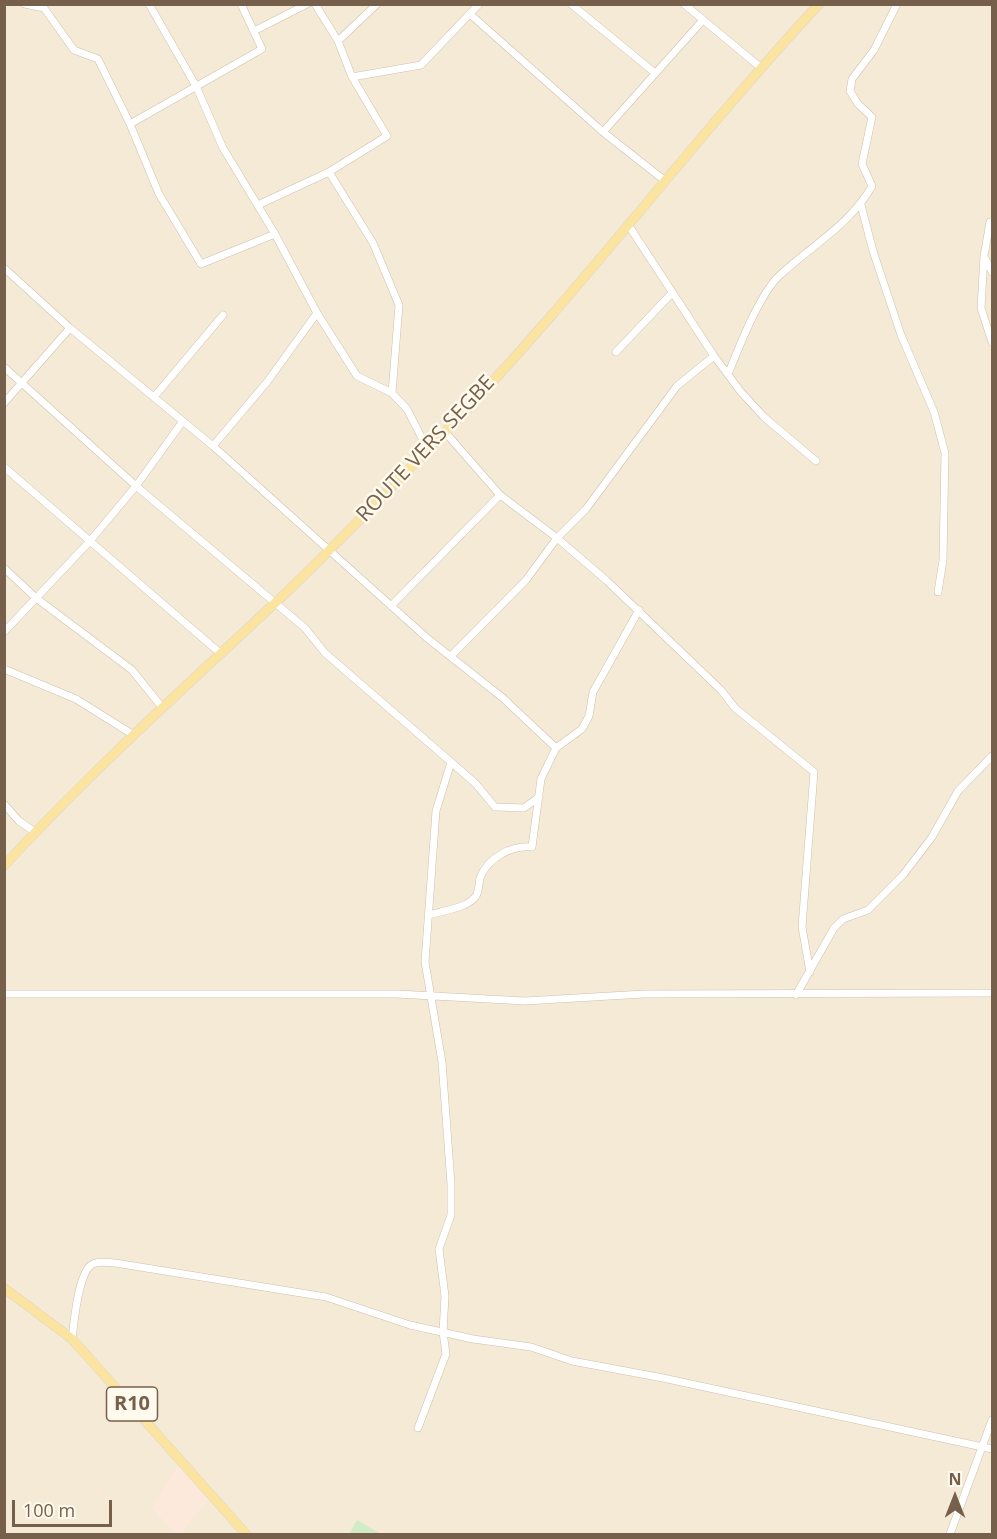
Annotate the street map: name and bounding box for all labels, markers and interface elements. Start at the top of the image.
street label: ROUTE VERS SEGBE [352,371,500,527]
road number: R10 [106,1387,158,1421]
north arrow [925,1467,985,1527]
text: N [948,1468,962,1490]
scale bar [15,1488,116,1526]
text: 100 m [23,1498,75,1522]

